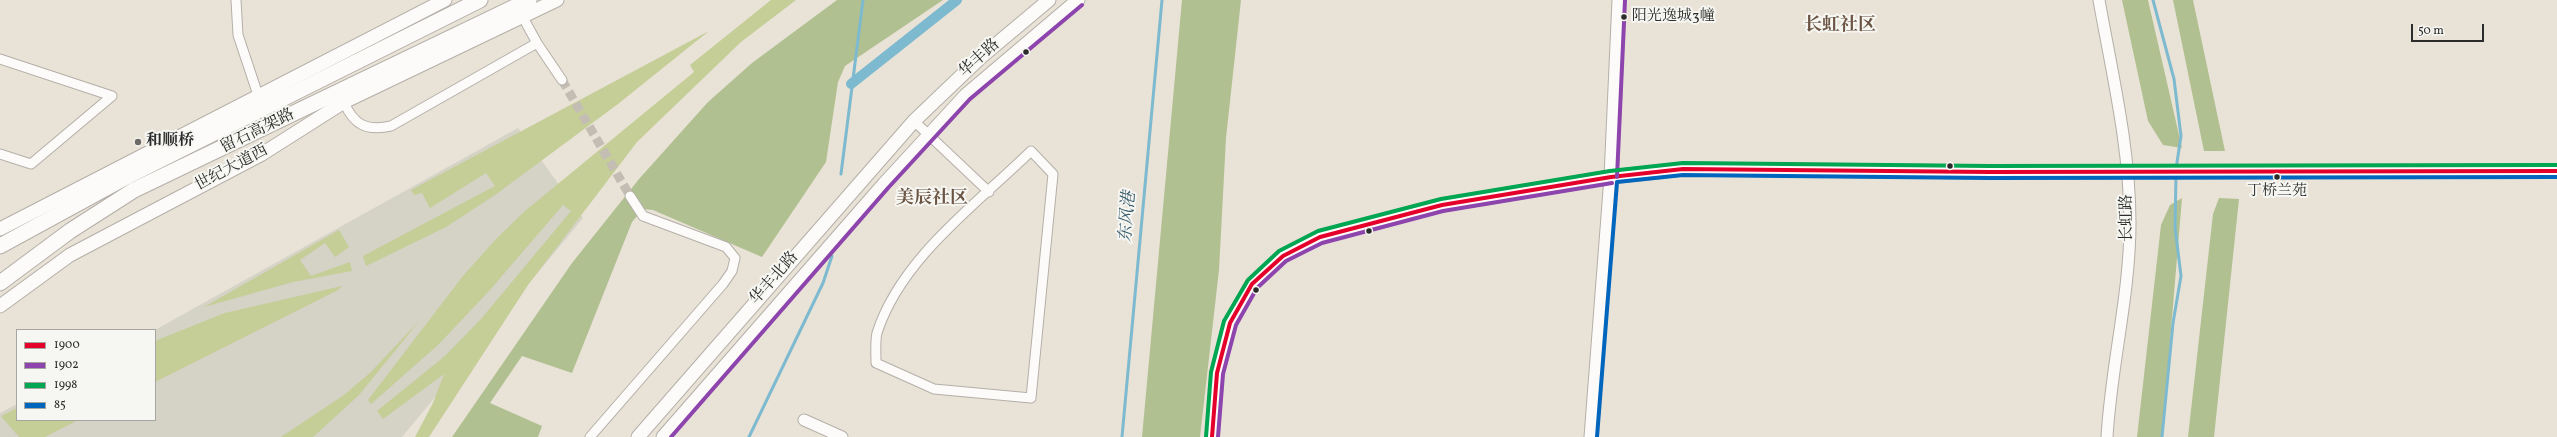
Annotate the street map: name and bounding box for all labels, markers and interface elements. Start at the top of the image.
place label: 阳光逸城3幢 [1632,8,1715,26]
marker: 阳光逸城3幢 [1619,12,1629,22]
district label: 长虹社区 [1804,16,1876,38]
scale bar [2413,16,2486,42]
text: 50 m [2418,23,2444,39]
street label: 华丰路 [956,36,1004,82]
unlabelled marker [1021,47,1031,57]
street label: 留石高架路 [218,106,298,158]
place label: 和顺桥 [146,132,194,152]
marker: 和顺桥 [133,137,143,147]
street label: 世纪大道西 [192,142,272,196]
unlabelled marker [1945,161,1955,171]
marker: 丁桥兰苑 [2272,172,2282,182]
place label: 丁桥兰苑 [2247,183,2307,201]
district label: 美辰社区 [896,189,968,211]
water label: 东风港 [1117,191,1141,243]
street label: 长虹路 [2118,194,2138,242]
unlabelled marker [1364,226,1374,236]
street label: 华丰北路 [747,249,803,309]
unlabelled marker [1251,285,1261,295]
legend [16,329,156,421]
text: 1900 [54,337,80,353]
text: 1902 [54,357,79,373]
text: 1998 [54,377,77,393]
text: 85 [54,397,66,413]

